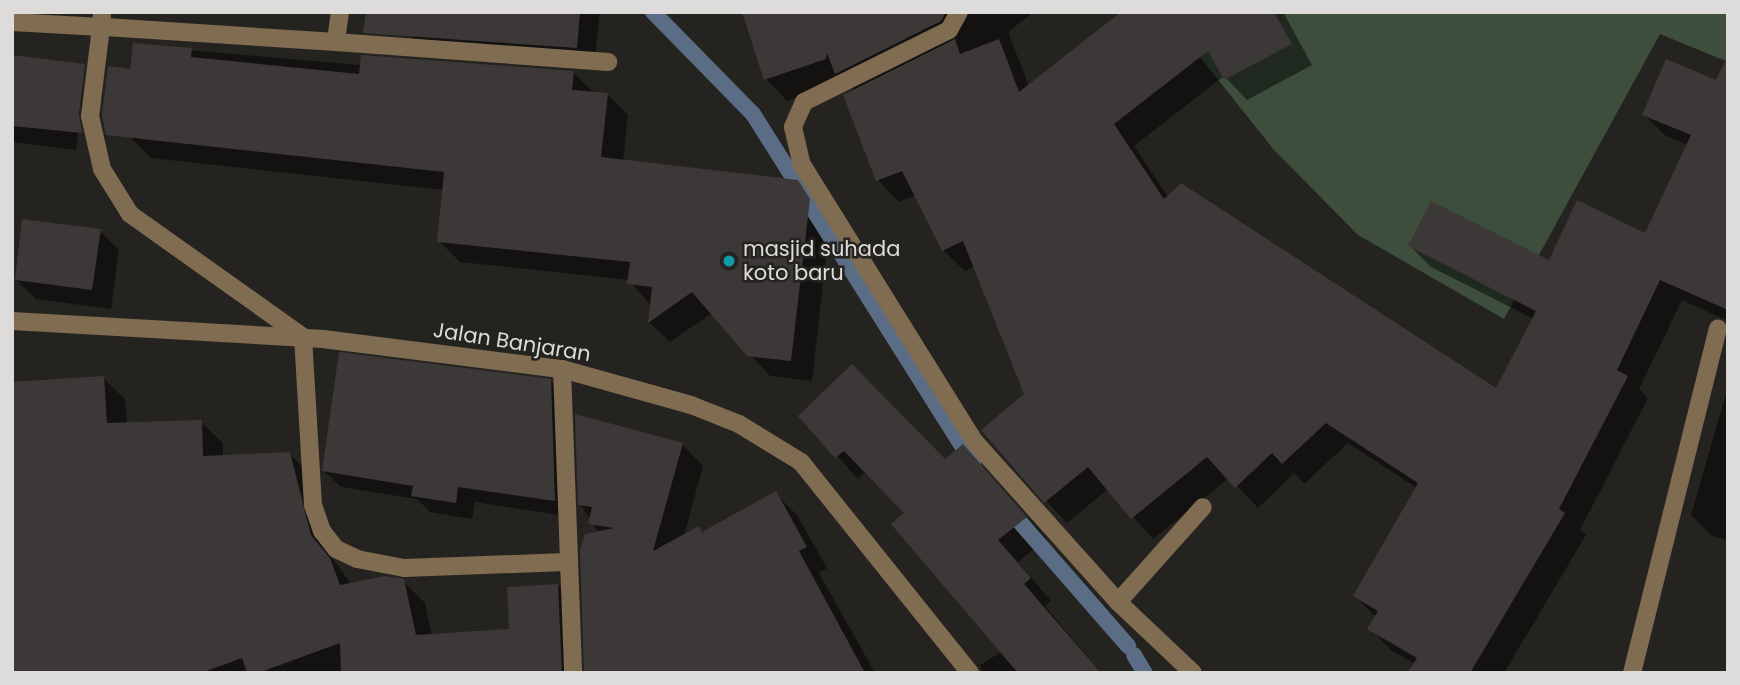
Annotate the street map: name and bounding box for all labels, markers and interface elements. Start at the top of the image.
place label: masjid suhada koto baru [743,236,900,286]
marker: masjid suhada koto baru [721,253,737,269]
street label: Jalan Banjaran [431,317,593,367]

